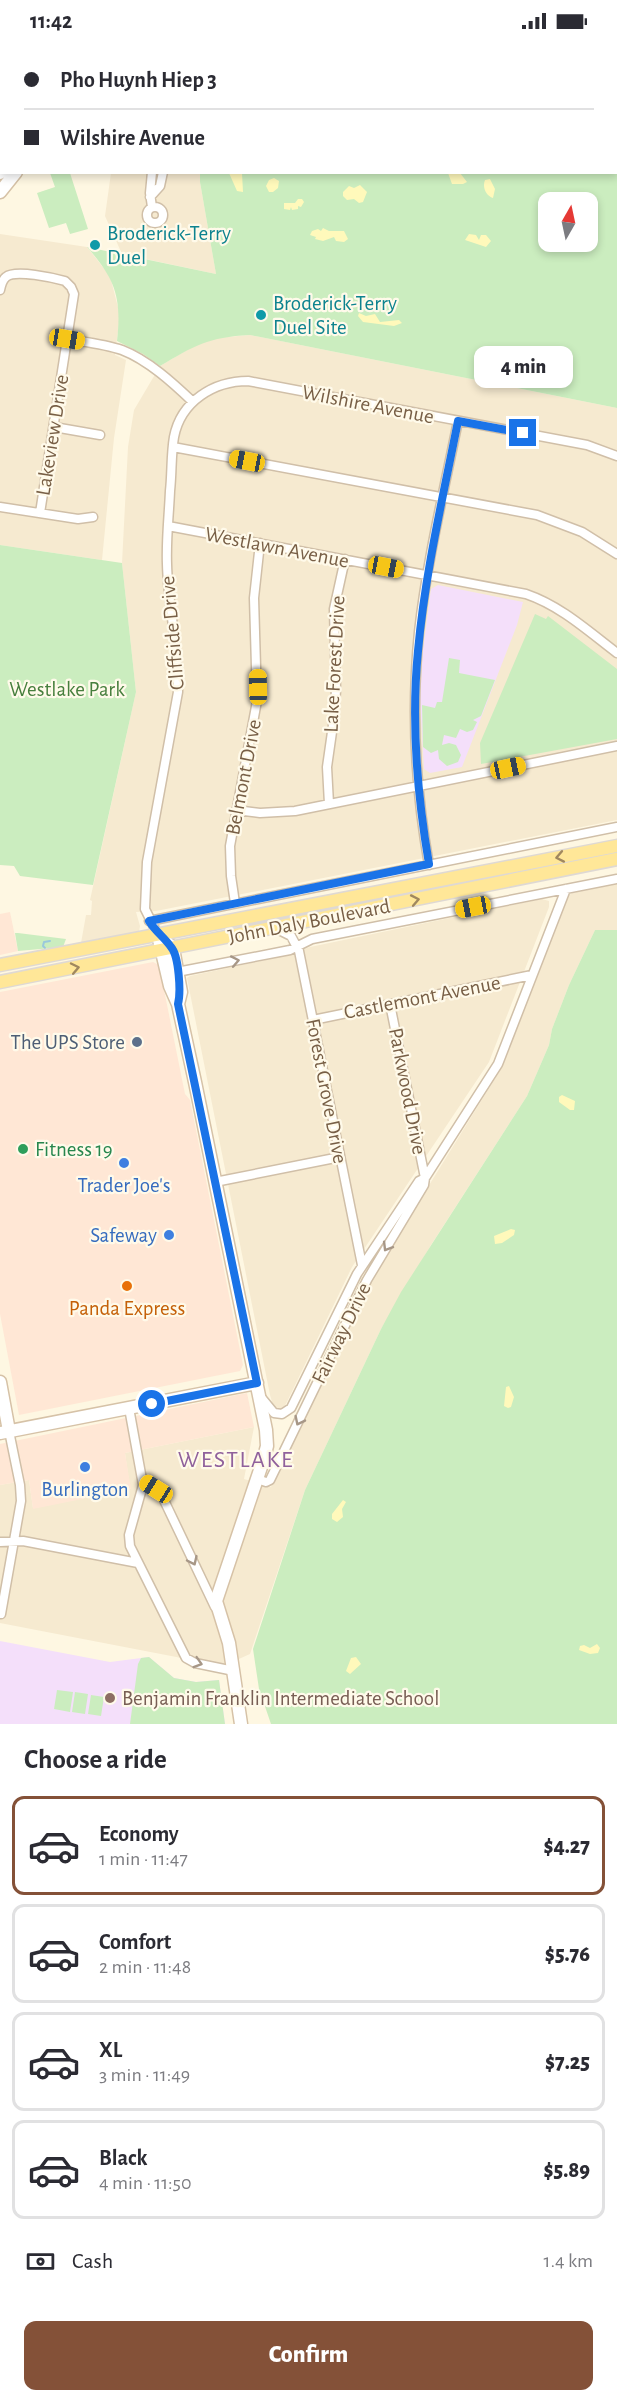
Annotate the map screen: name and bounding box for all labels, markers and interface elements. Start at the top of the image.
text: 11:42 [30,10,72,32]
text: Pho Huynh Hiep 3 [60,69,217,91]
text: Wilshire Avenue [60,127,205,149]
north arrow [538,192,598,252]
map controls [538,192,598,252]
place label: Broderick-Terry Duel [107,223,231,268]
marker: Broderick-Terry Duel [88,238,102,252]
place label: Broderick-Terry Duel Site [273,293,397,338]
marker: Broderick-Terry Duel Site [254,308,268,322]
car [48,327,86,351]
callout: 4 min [474,346,572,388]
text: 4 min [501,357,546,377]
street label: Lakeview Drive [33,373,72,497]
street label: Wilshire Avenue [300,381,436,428]
route end [509,419,536,446]
car [228,449,266,473]
street label: Westlawn Avenue [203,523,351,572]
car [367,555,405,579]
street label: Cliffside Drive [157,575,188,691]
street label: Lake Forest Drive [320,595,349,733]
car [249,669,267,705]
park label: Westlake Park [9,679,125,700]
street label: Belmont Drive [222,717,265,837]
car [489,755,527,781]
one-way arrow [555,850,565,863]
one-way arrow [409,894,419,907]
street label: John Daly Boulevard [226,895,392,948]
car [454,895,492,919]
one-way arrow [229,955,239,968]
one-way arrow [70,962,80,975]
street label: Castlemont Avenue [342,972,502,1023]
street label: Forest Grove Drive [302,1017,351,1165]
street label: Parkwood Drive [385,1026,430,1156]
place label: The UPS Store [11,1032,125,1053]
marker: The UPS Store [130,1035,144,1049]
place label: Fitness 19 [35,1139,113,1160]
marker: Fitness 19 [16,1142,30,1156]
marker: Trader Joe's [117,1156,131,1170]
place label: Trader Joe's [78,1175,170,1196]
place label: Safeway [90,1225,157,1246]
marker: Safeway [162,1228,176,1242]
one-way arrow [382,1241,394,1251]
marker: Panda Express [120,1279,134,1293]
street label: Fairway Drive [308,1279,375,1387]
place label: Panda Express [69,1298,185,1319]
route start [138,1390,165,1417]
one-way arrow [294,1414,306,1425]
district label: WESTLAKE [178,1448,294,1472]
marker: Burlington [78,1460,92,1474]
car [136,1472,176,1506]
place label: Burlington [41,1479,129,1500]
one-way arrow [186,1555,198,1566]
one-way arrow [192,1656,203,1668]
place label: Benjamin Franklin Intermediate School [122,1688,439,1709]
marker: Benjamin Franklin Intermediate School [103,1691,117,1705]
text: Choose a ride [24,1746,167,1773]
icon: car [27,1819,81,1873]
text: Economy [99,1823,179,1845]
text: $4.27 [543,1835,590,1857]
text: 1 min · 11:47 [99,1849,188,1869]
icon: car [27,1927,81,1981]
text: Comfort [99,1931,171,1953]
text: $5.76 [545,1943,590,1965]
text: 2 min · 11:48 [99,1957,191,1977]
icon: car [27,2035,81,2089]
text: XL [99,2039,122,2061]
text: $7.25 [545,2051,590,2073]
text: 3 min · 11:49 [99,2065,190,2085]
icon: car [27,2143,81,2197]
text: Black [99,2147,147,2169]
text: $5.89 [543,2159,590,2181]
text: 4 min · 11:50 [99,2173,192,2193]
icon: cash [24,2245,57,2278]
text: Cash [72,2250,113,2272]
text: 1.4 km [544,2251,593,2271]
button: Confirm [24,2321,593,2390]

